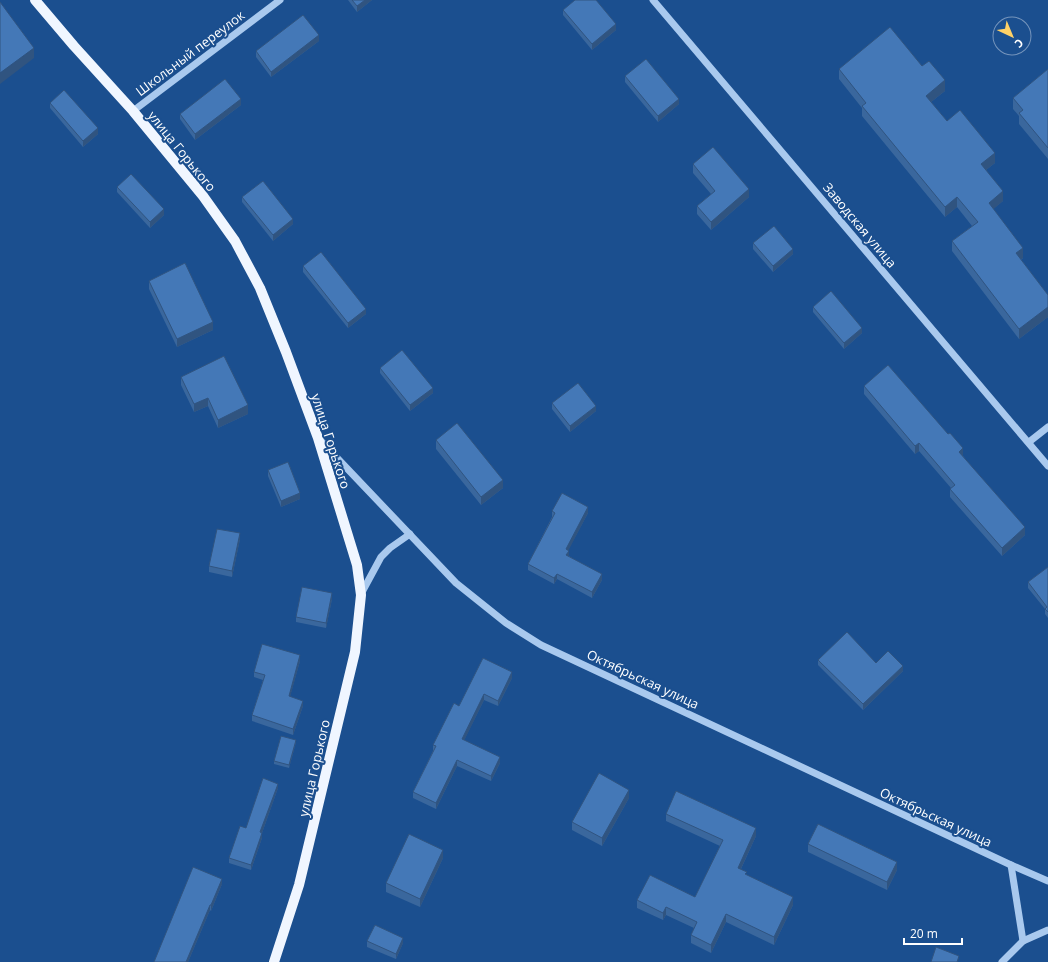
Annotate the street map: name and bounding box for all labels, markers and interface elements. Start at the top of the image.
street label: Школьный переулок [132,6,248,100]
north arrow [992,16,1032,56]
text: С [1012,36,1027,51]
street label: улица Горького [144,107,220,195]
street label: Заводская улица [819,179,901,271]
street label: улица Горького [307,391,355,491]
street label: Октябрьская улица [584,645,702,713]
street label: улица Горького [294,718,334,818]
street label: Октябрьская улица [877,783,995,851]
scale bar [904,920,962,946]
text: 20 m [910,925,938,942]

